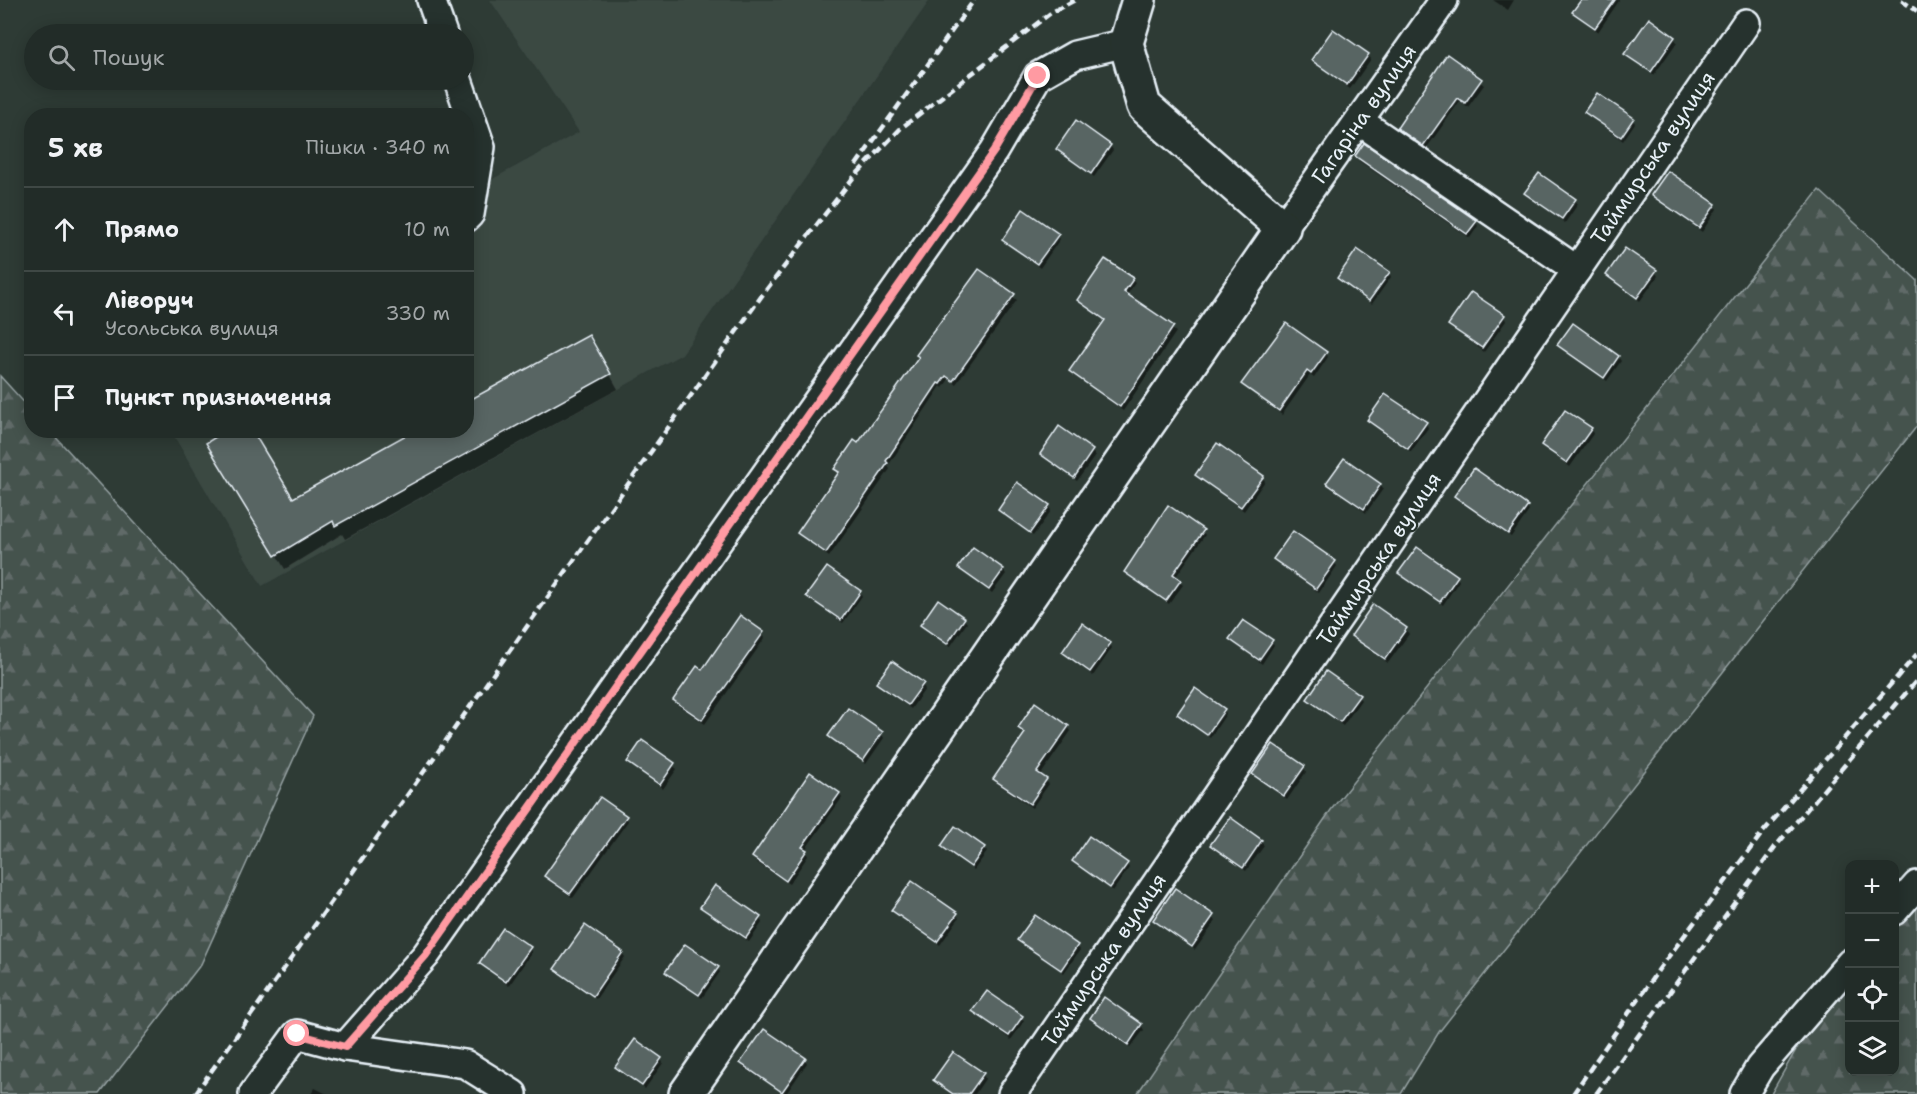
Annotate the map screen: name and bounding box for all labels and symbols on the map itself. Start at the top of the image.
street label: Гагаріна вулиця [1305,38,1423,190]
route end [1024,62,1050,88]
street label: Таймирська вулиця [1584,66,1722,250]
street label: Таймирська вулиця [1310,467,1448,651]
street label: Таймирська вулиця [1035,868,1173,1052]
route start [283,1020,309,1046]

